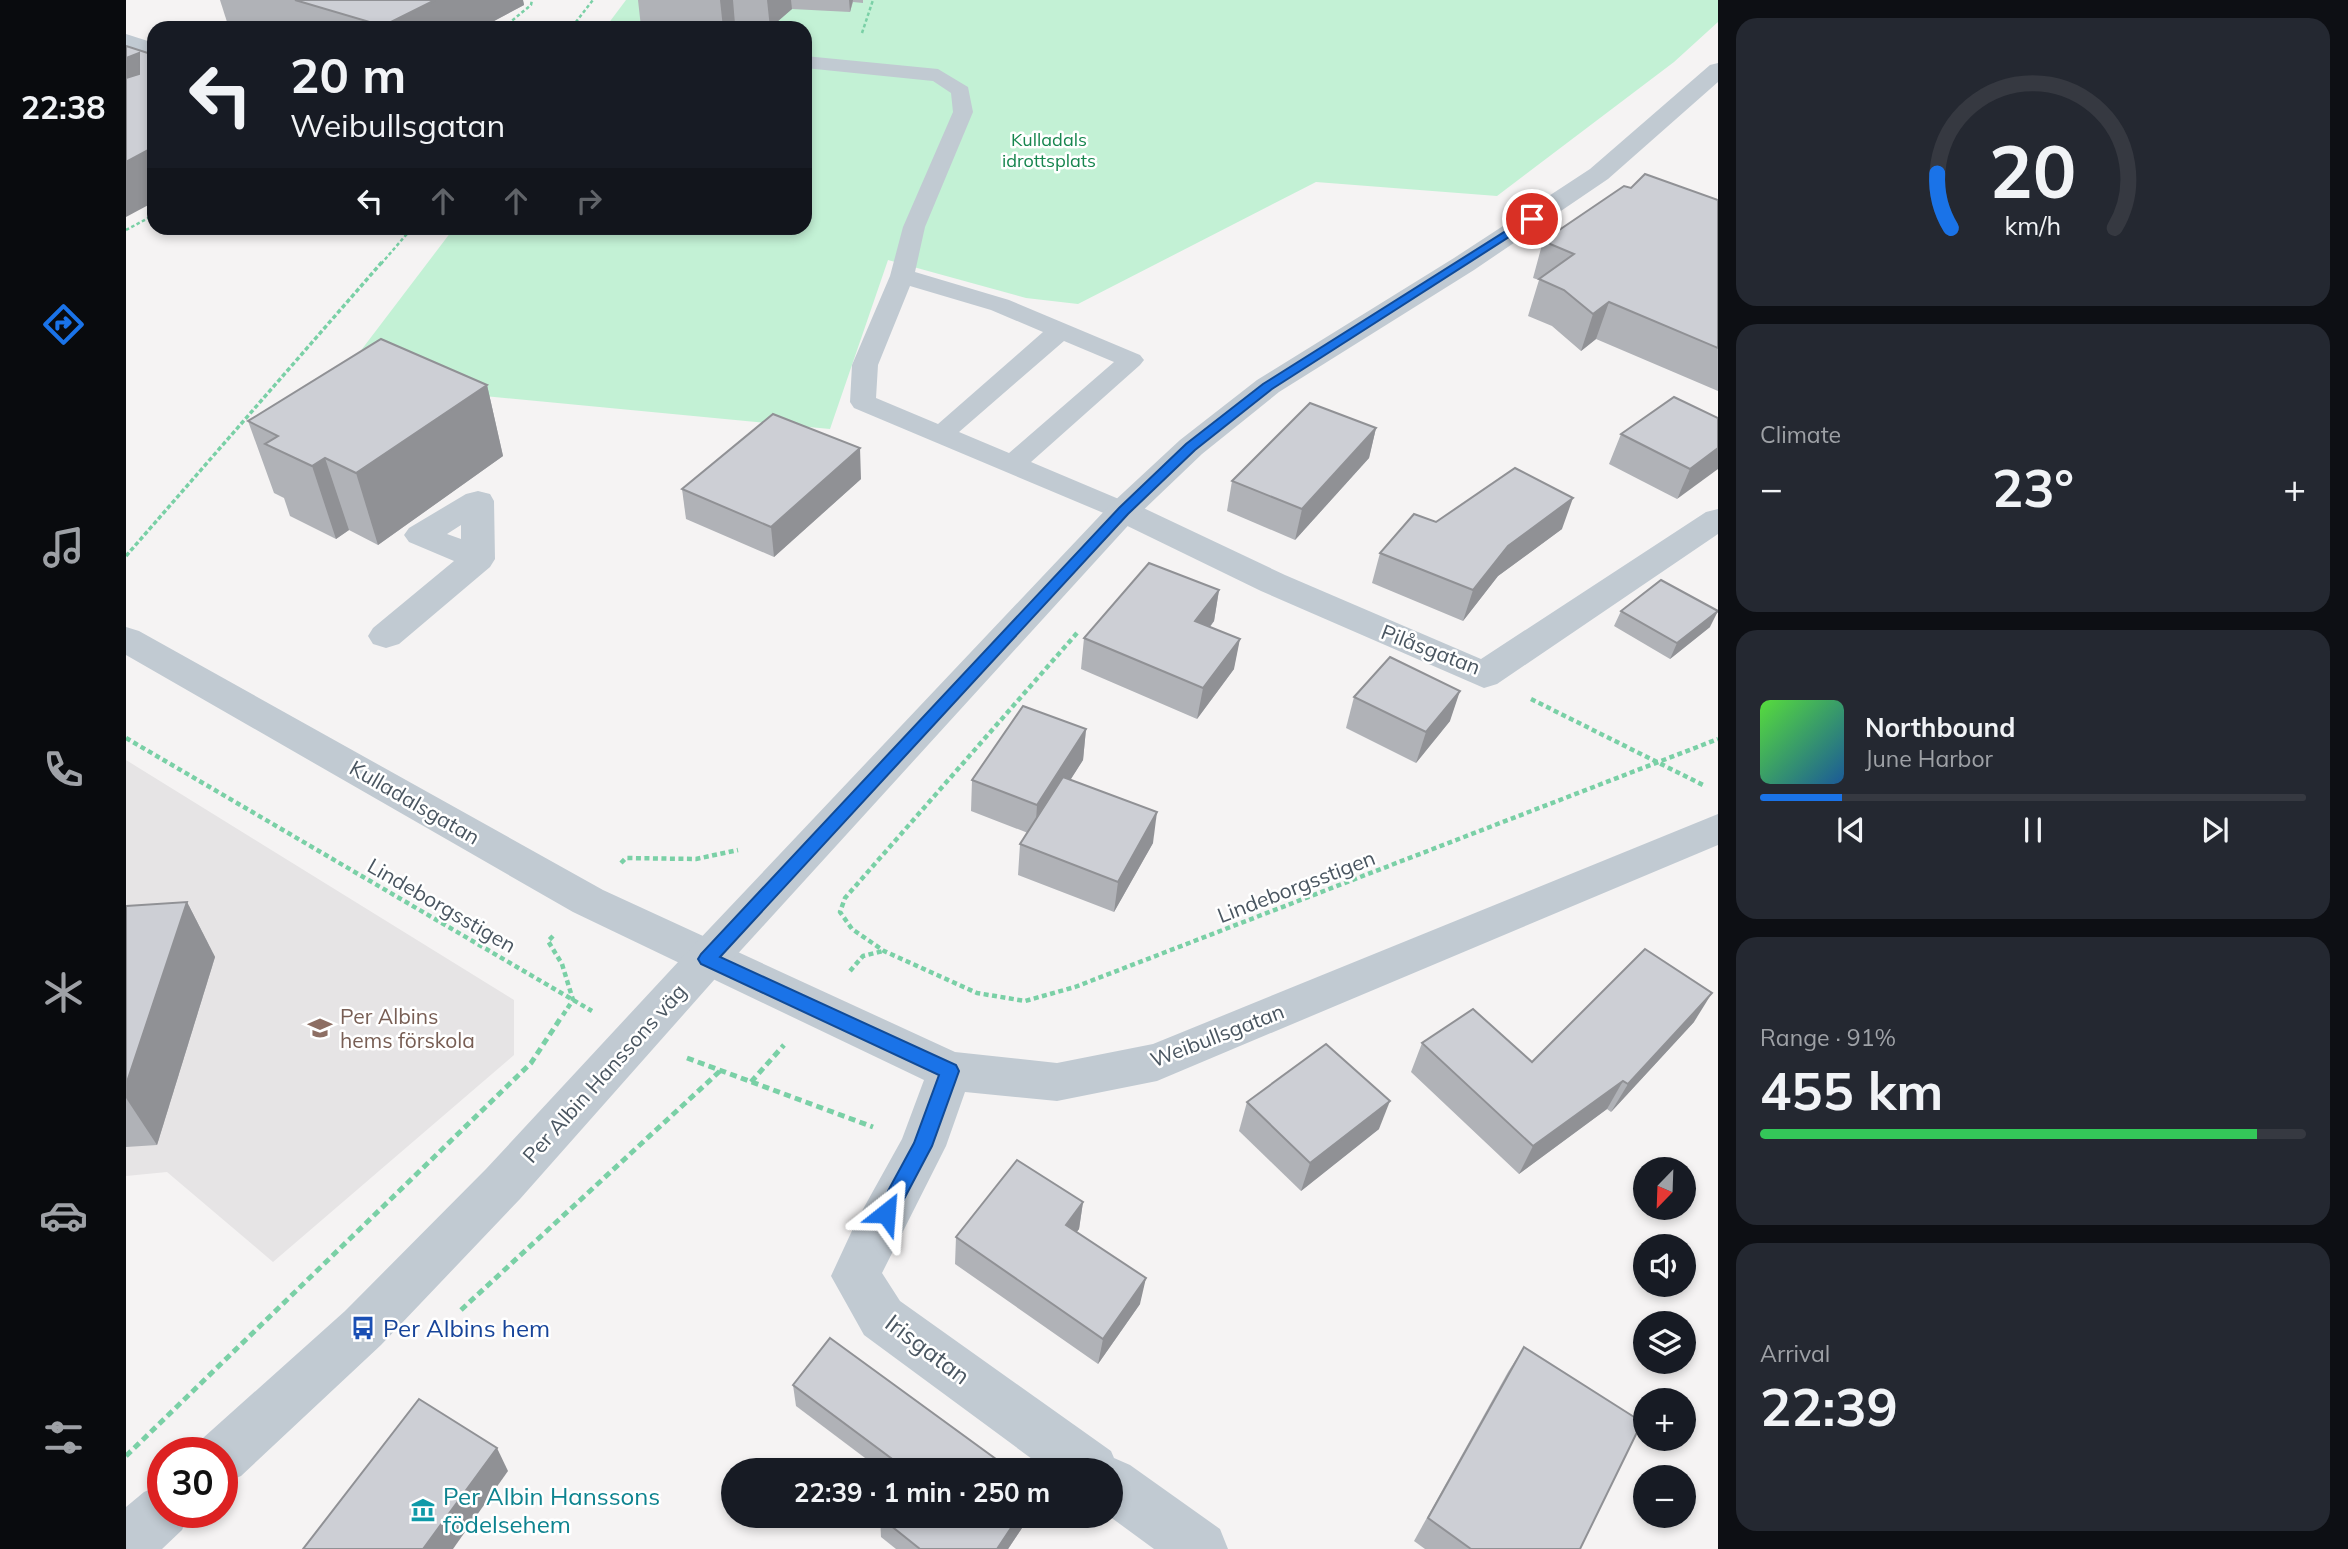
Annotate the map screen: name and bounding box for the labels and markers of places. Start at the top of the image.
pin [1502,189,1562,249]
place label: Per Albins hems förskola [340,1003,475,1053]
school or university icon: Per Albins hems förskola [306,1014,334,1042]
place label: Per Albins hem [383,1313,550,1343]
bus stop icon: Per Albins hem [349,1314,377,1342]
place label: Per Albin Hanssons födelsehem [443,1481,660,1539]
museum icon: Per Albin Hanssons födelsehem [409,1496,437,1524]

